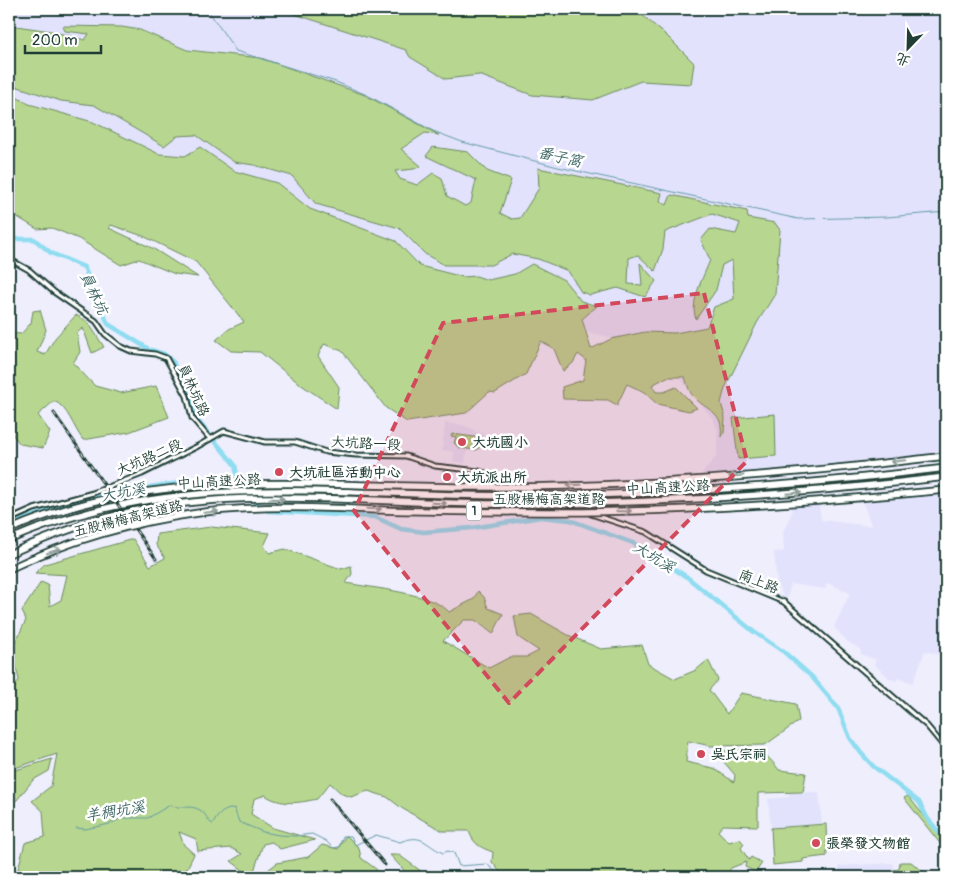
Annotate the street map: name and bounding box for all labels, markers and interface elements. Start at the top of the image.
scale bar [25,22,101,54]
north arrow [882,22,932,72]
text: 200 m [32,31,77,50]
text: 北 [893,49,913,70]
water label: 番子窩 [536,143,586,172]
water label: 員林坑 [75,269,113,319]
street label: 員林坑路 [174,361,213,419]
street label: 大坑路一段 [331,433,401,454]
place label: 大坑國小 [472,434,528,451]
street label: 大坑路二段 [114,435,185,479]
marker: 大坑國小 [456,436,468,448]
one-way arrow [890,456,906,466]
place label: 大坑社區活動中心 [289,464,401,481]
marker: 大坑社區活動中心 [273,466,285,478]
place label: 大坑派出所 [457,469,527,486]
street label: 中山高速公路 [177,471,261,492]
marker: 大坑派出所 [441,471,453,483]
one-way arrow [728,471,744,481]
street label: 中山高速公路 [626,477,710,498]
water label: 大坑溪 [99,479,148,506]
one-way arrow [566,480,582,489]
one-way arrow [786,488,802,497]
street label: 五股楊梅高架道路 [493,491,605,508]
one-way arrow [268,494,284,504]
street label: 五股楊梅高架道路 [72,497,185,540]
one-way arrow [431,498,447,507]
road number: 1 [466,502,482,520]
one-way arrow [365,505,381,514]
one-way arrow [615,506,631,516]
one-way arrow [203,507,219,517]
water label: 大坑溪 [630,538,679,578]
one-way arrow [46,545,62,555]
street label: 南上路 [736,566,781,597]
place label: 吳氏宗祠 [711,746,767,763]
marker: 吳氏宗祠 [695,748,707,760]
water label: 羊稠坑溪 [84,797,147,826]
place label: 張榮發文物館 [826,835,910,852]
marker: 張榮發文物館 [810,837,822,849]

